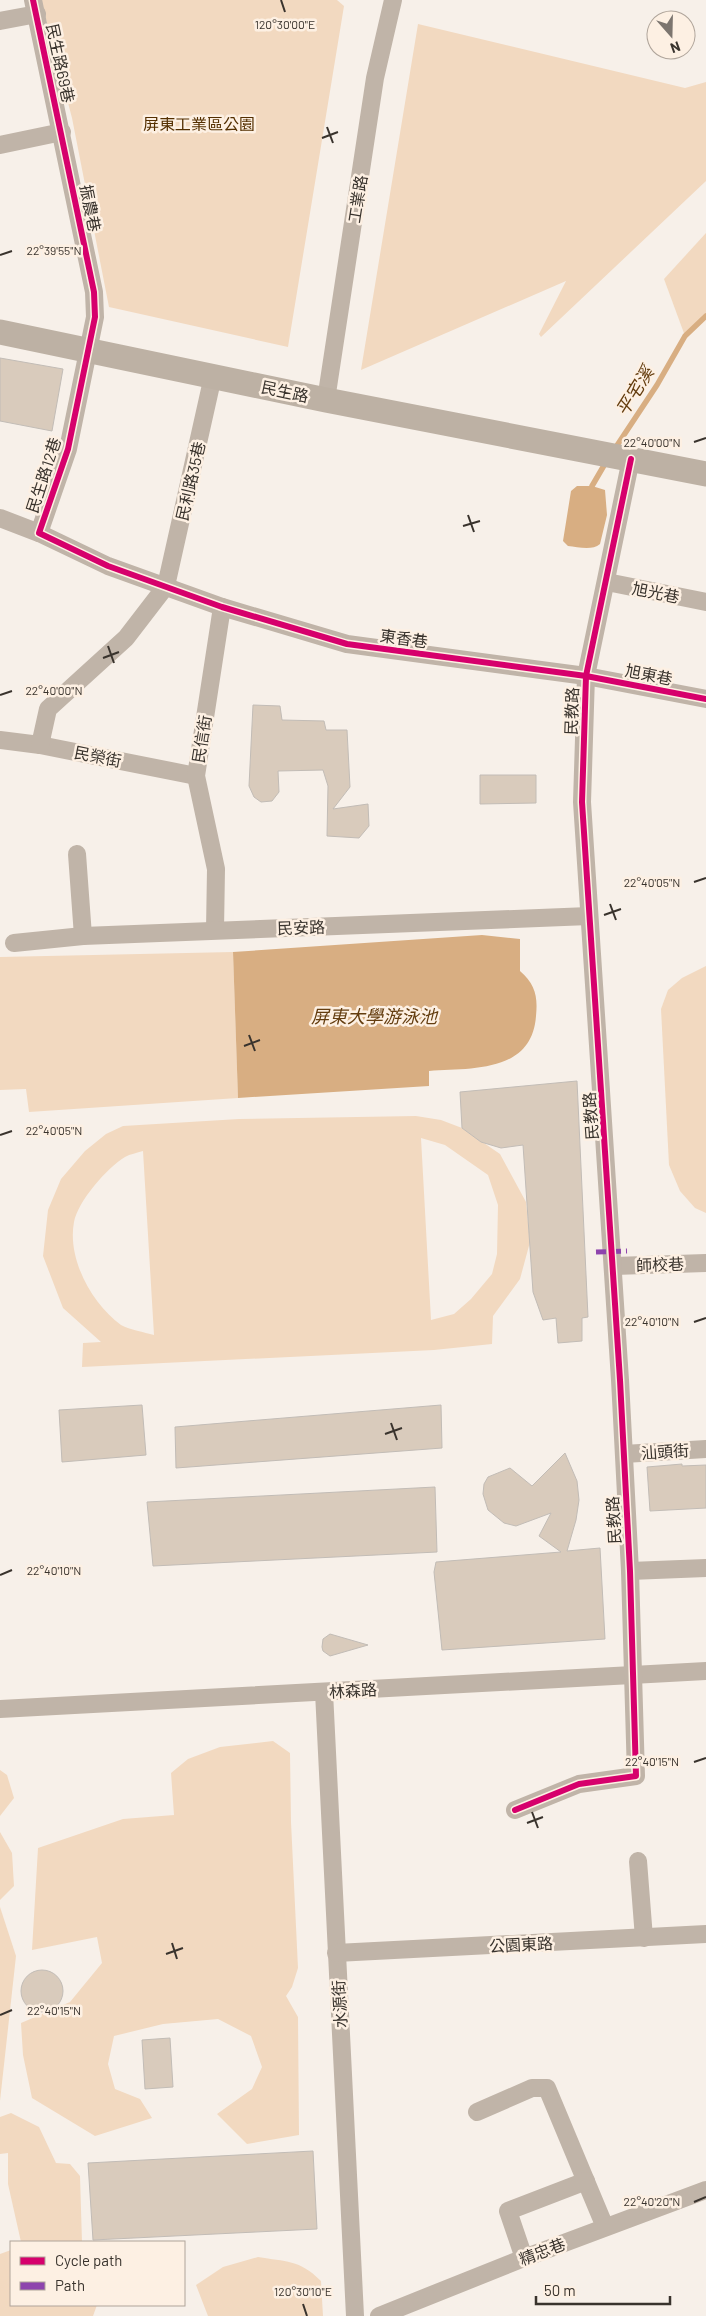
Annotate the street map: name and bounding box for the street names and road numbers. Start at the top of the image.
street label: 民生路69巷 [43,22,79,104]
street label: 工業路 [344,174,370,224]
street label: 振農巷 [77,183,105,233]
street label: 民生路 [260,377,310,405]
street label: 民生路12巷 [22,435,64,515]
street label: 民利路35巷 [172,440,208,522]
street label: 旭光巷 [631,578,681,606]
street label: 東香巷 [379,625,429,651]
street label: 旭東巷 [624,660,674,688]
street label: 民教路 [561,687,581,735]
street label: 民信街 [188,714,214,764]
street label: 民榮街 [73,742,123,770]
street label: 民安路 [277,917,325,937]
street label: 民教路 [579,1091,601,1141]
street label: 師校巷 [636,1254,684,1274]
street label: 汕頭街 [640,1440,690,1462]
street label: 民教路 [602,1496,624,1544]
street label: 林森路 [329,1679,377,1701]
street label: 公園東路 [489,1933,553,1955]
street label: 水源街 [328,1980,350,2028]
street label: 精忠巷 [516,2234,568,2268]

